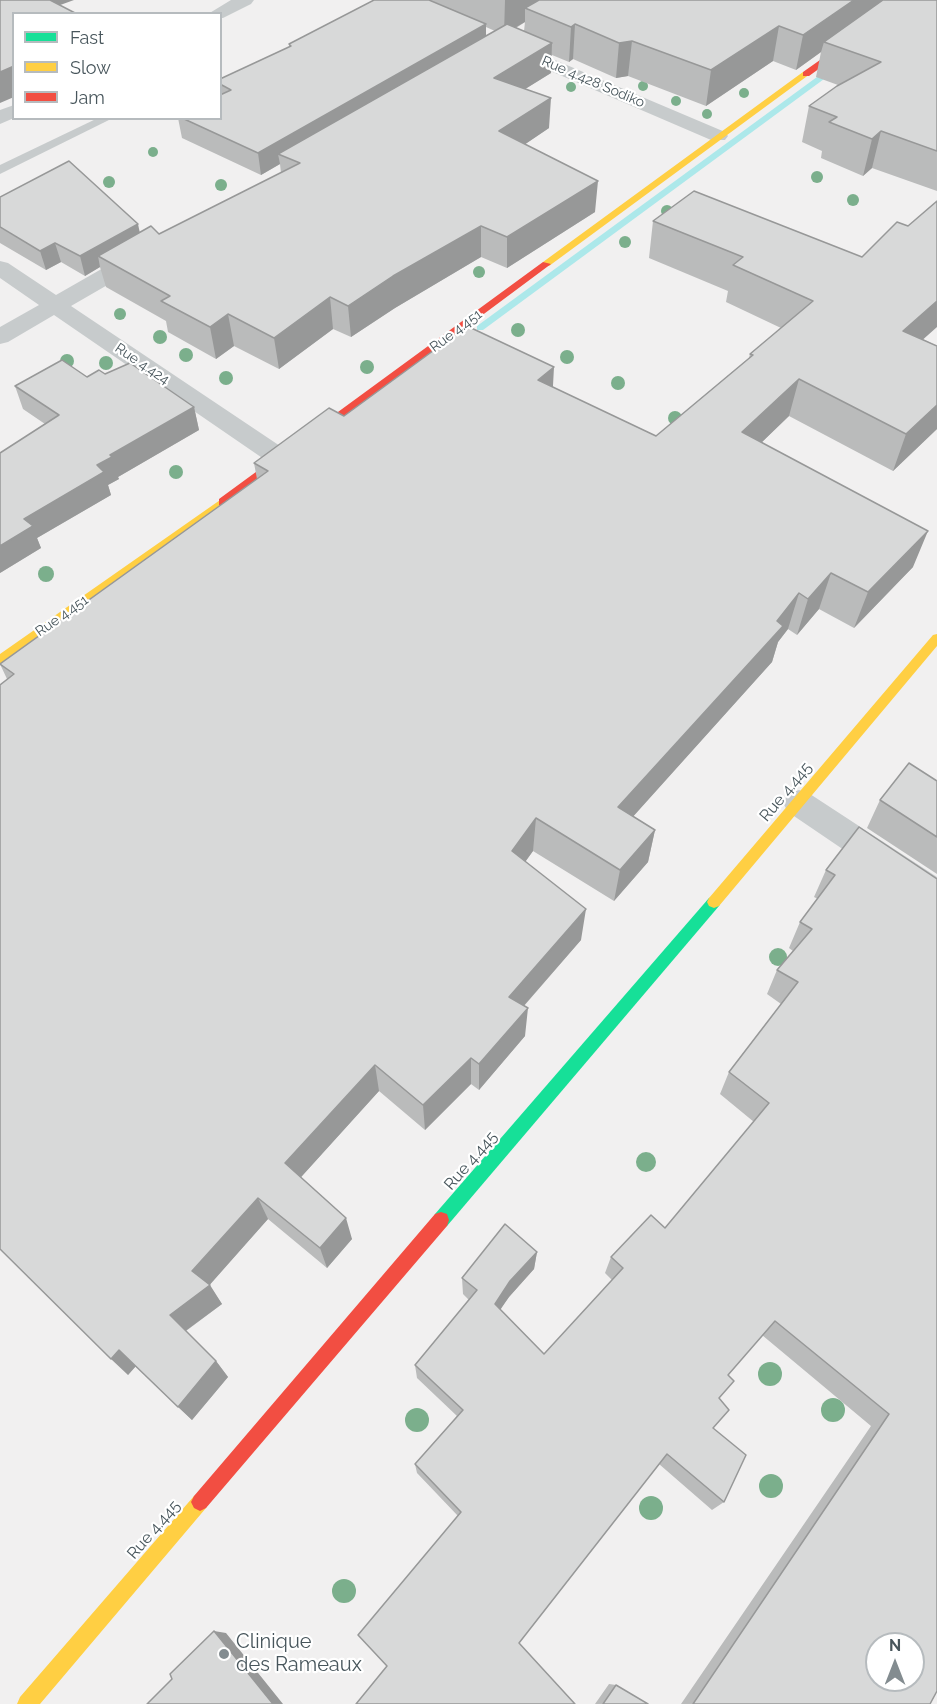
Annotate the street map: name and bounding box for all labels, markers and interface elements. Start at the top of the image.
legend [12,12,222,120]
text: Fast [70,27,104,48]
street label: Rue 4.428 Sodiko [539,53,647,111]
text: Slow [70,57,111,78]
text: Jam [70,87,105,108]
street label: Rue 4.451 [427,306,485,356]
street label: Rue 4.424 [112,340,172,388]
street label: Rue 4.451 [32,592,92,640]
street label: Rue 4.445 [756,759,816,825]
street label: Rue 4.445 [440,1128,502,1194]
street label: Rue 4.445 [123,1497,185,1563]
place label: Clinique des Rameaux [236,1630,362,1677]
north arrow [865,1632,925,1692]
text: N [889,1636,901,1655]
marker: Clinique des Rameaux [217,1647,231,1661]

